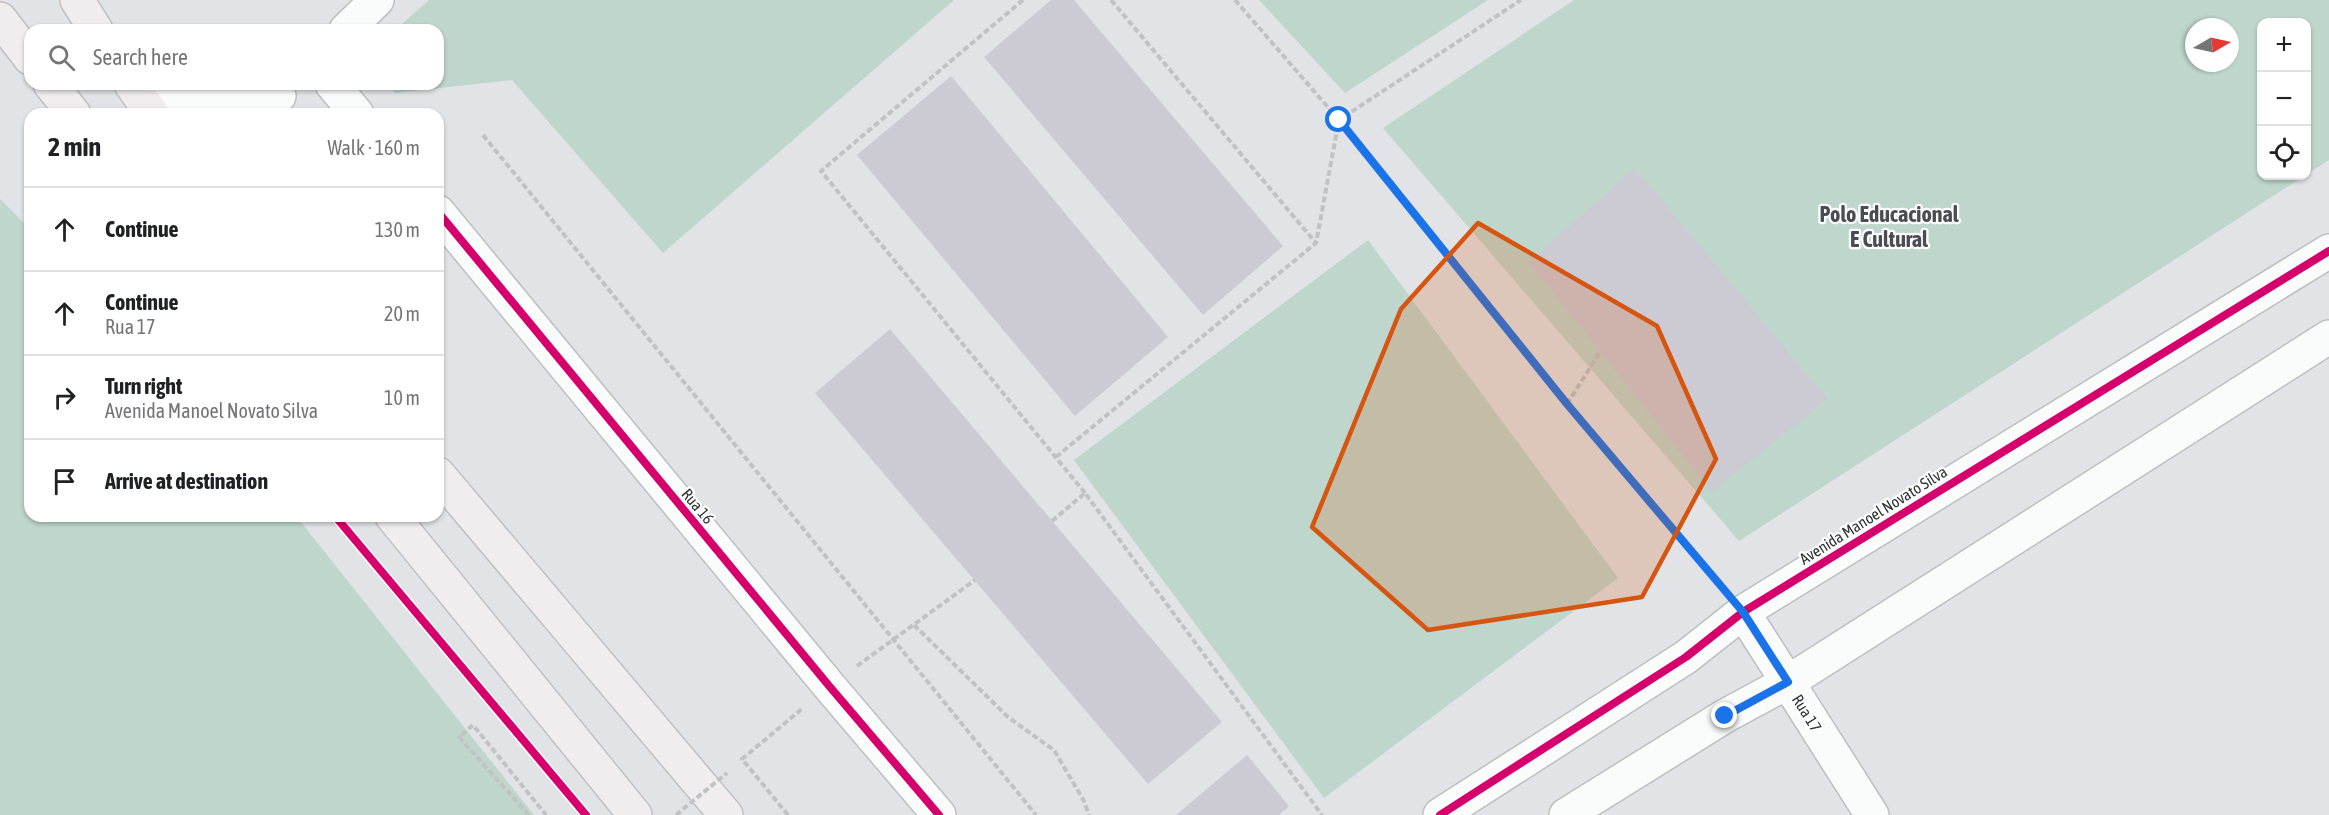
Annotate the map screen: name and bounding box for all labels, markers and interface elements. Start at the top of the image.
north arrow [2185,18,2239,72]
map controls [2257,18,2311,180]
button: + [2257,18,2311,72]
search box [24,24,444,90]
icon: search [45,41,78,74]
text: Search here [93,44,188,70]
button: − [2257,72,2311,126]
route start [1325,106,1351,132]
button: locate [2257,126,2311,180]
text: 2 min [48,132,101,162]
text: Walk · 160 m [328,136,420,159]
district label: Polo Educacional E Cultural [1820,201,1960,252]
icon: ahead [48,213,81,246]
text: Continue [105,216,179,242]
text: 130 m [375,218,420,241]
text: Continue [105,289,179,315]
icon: ahead [48,297,81,330]
text: 20 m [384,302,420,325]
text: Rua 17 [105,315,156,338]
text: Turn right [105,373,182,399]
icon: right [48,381,81,414]
text: 10 m [384,386,420,409]
text: Avenida Manoel Novato Silva [105,399,318,422]
street label: Avenida Manoel Novato Silva [1796,462,1950,568]
icon: arrive [48,465,81,498]
text: Arrive at destination [105,468,268,494]
street label: Rua 16 [678,485,718,527]
street label: Rua 17 [1789,691,1825,735]
route end [1711,702,1737,728]

